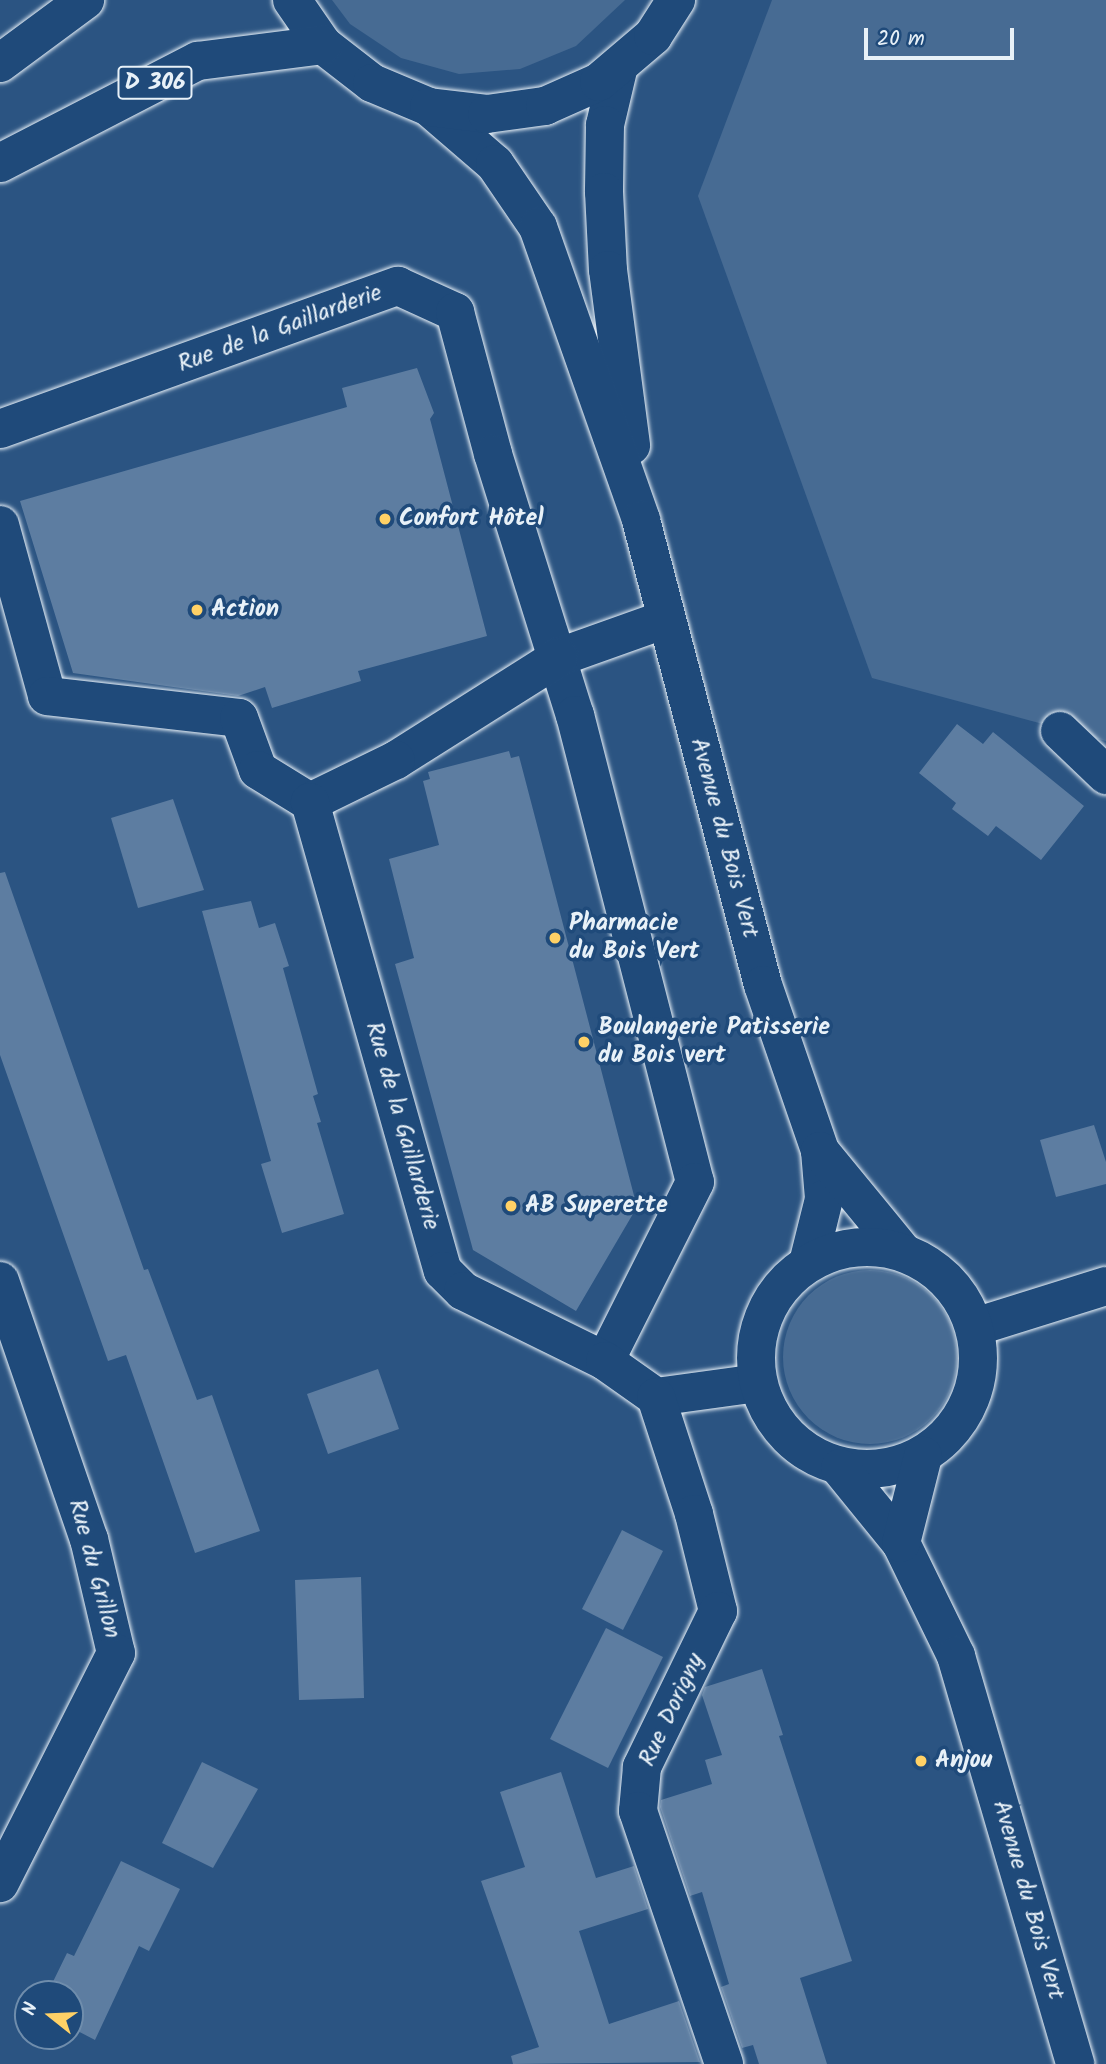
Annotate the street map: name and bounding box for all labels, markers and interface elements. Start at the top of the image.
scale bar [868,14,1018,58]
text: 20 m [877,23,925,56]
road number: D 306 [116,64,194,102]
street label: Rue de la Gaillarderie [174,279,386,379]
place label: Confort Hôtel [399,505,544,533]
marker: Confort Hôtel [377,511,393,527]
place label: Action [211,596,279,624]
marker: Action [189,602,205,618]
street label: Avenue du Bois Vert [683,735,765,941]
place label: Pharmacie du Bois Vert [569,910,699,966]
marker: Pharmacie du Bois Vert [547,930,563,946]
place label: Boulangerie Patisserie du Bois vert [598,1014,830,1070]
street label: Rue de la Gaillarderie [359,1019,445,1233]
marker: Boulangerie Patisserie du Bois vert [576,1034,592,1050]
place label: AB Superette [525,1192,668,1220]
marker: AB Superette [503,1198,519,1214]
street label: Rue du Grillon [62,1496,126,1642]
street label: Rue Dorigny [633,1649,711,1771]
place label: Anjou [935,1747,992,1775]
marker: Anjou [913,1753,929,1769]
street label: Avenue du Bois Vert [986,1797,1070,2003]
north arrow [14,1980,84,2050]
text: N [15,1999,47,2019]

